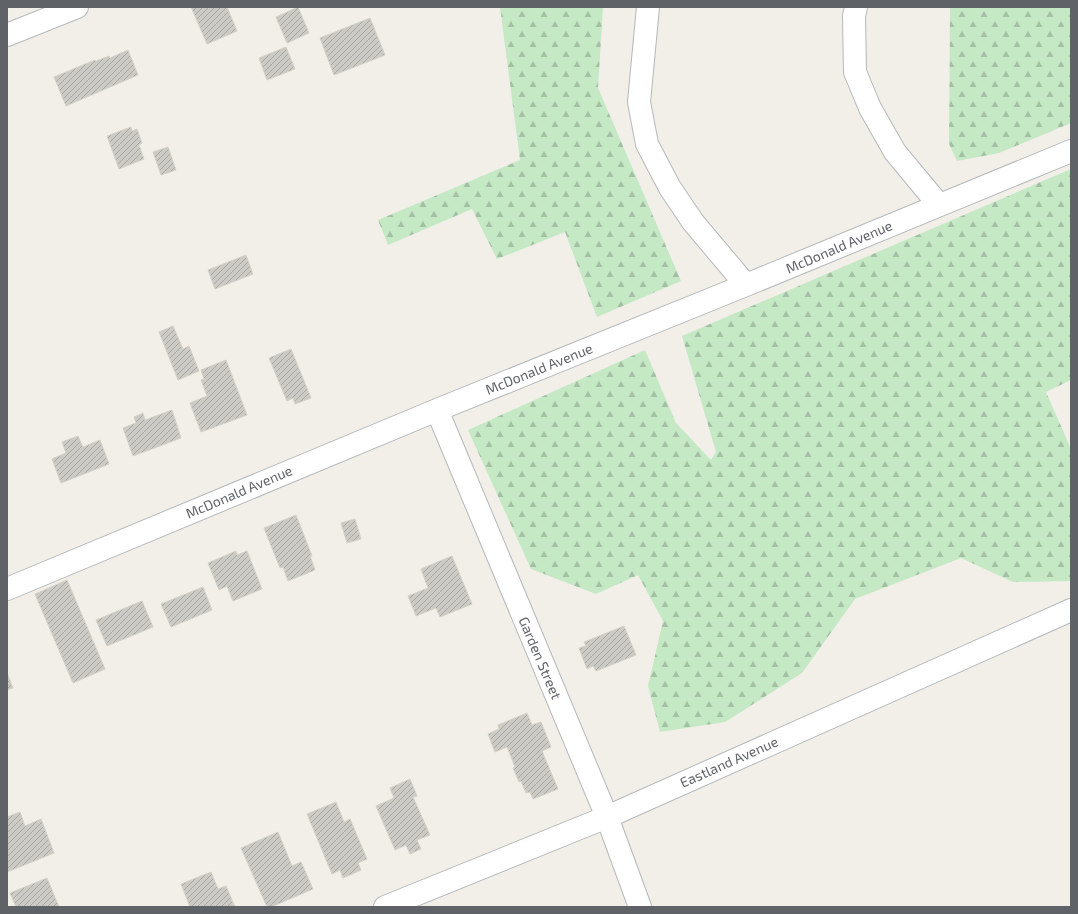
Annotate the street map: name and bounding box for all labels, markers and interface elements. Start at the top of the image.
street label: McDonald Avenue [783,216,895,277]
street label: McDonald Avenue [483,339,595,398]
street label: McDonald Avenue [183,461,295,522]
street label: Garden Street [516,614,565,701]
street label: Eastland Avenue [677,732,781,791]

